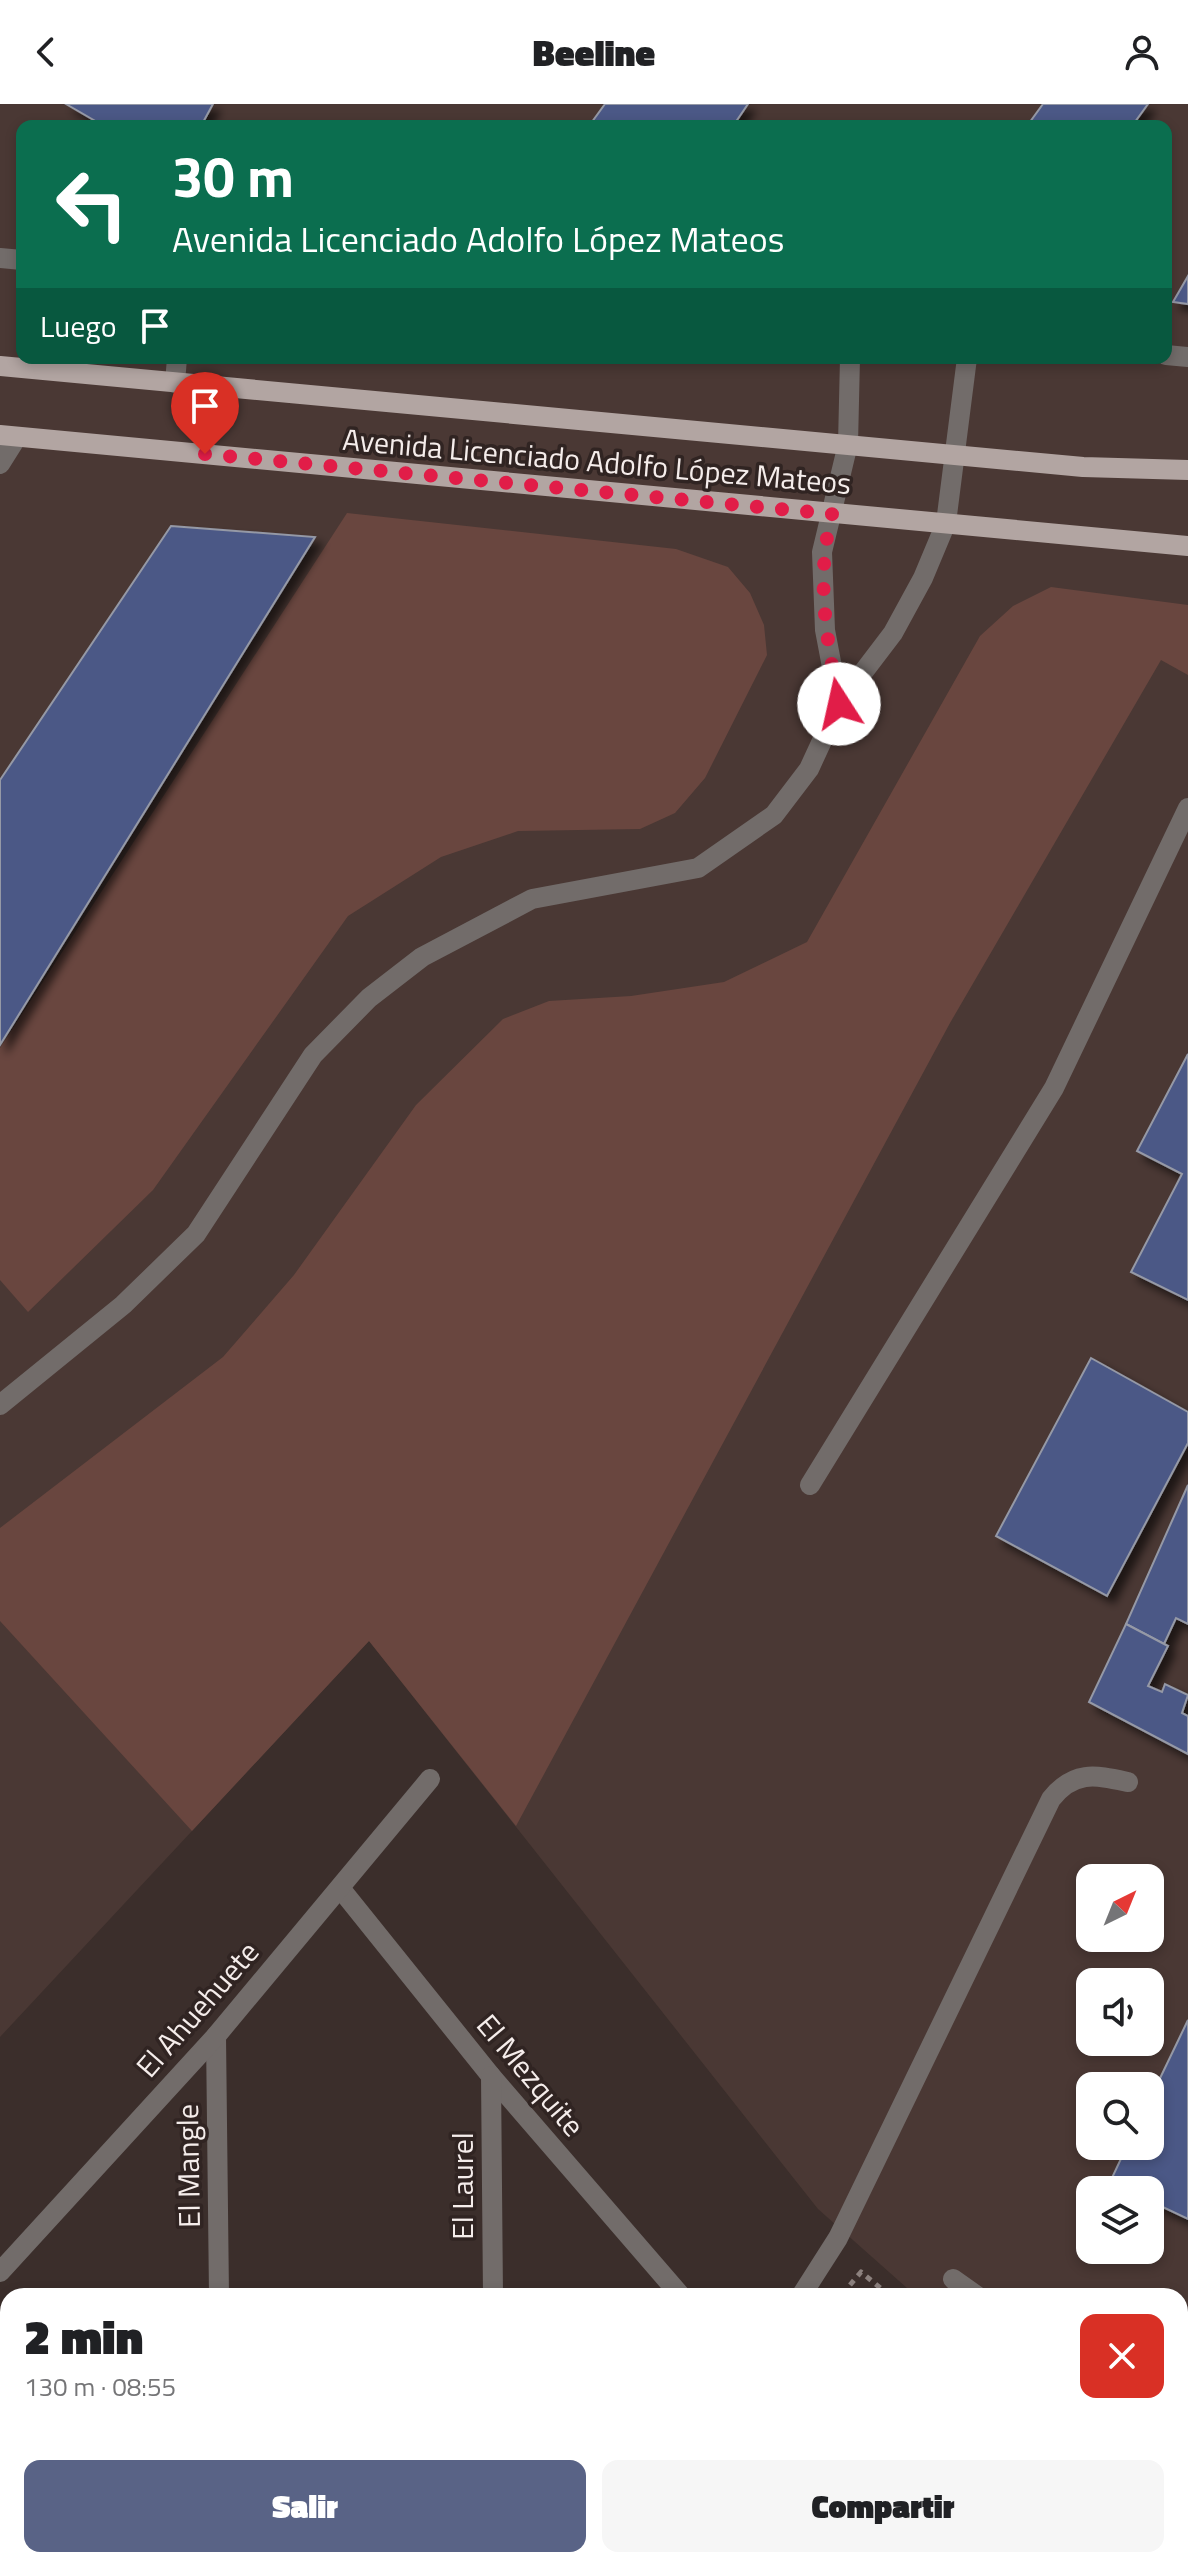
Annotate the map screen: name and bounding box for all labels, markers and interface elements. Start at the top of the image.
text: Beeline [533,25,655,80]
icon: back [24,30,68,74]
icon: person [1120,30,1164,74]
text: 30 m [172,134,294,219]
icon: left [40,152,144,256]
text: Avenida Licenciado Adolfo López Mateos [172,211,784,266]
text: Luego [40,303,117,349]
icon: arrive [133,304,177,348]
pin [171,372,239,454]
icon: arrive [183,384,227,428]
street label: Avenida Licenciado Adolfo López Mateos [341,416,853,506]
position arrow [797,662,881,746]
north arrow [1076,1864,1164,1952]
map controls [1076,1864,1164,2264]
street label: El Ahuehuete [125,1931,269,2087]
button: sound [1076,1968,1164,2056]
street label: El Mezquite [466,2004,596,2146]
button: search [1076,2072,1164,2160]
street label: El Mangle [164,2104,212,2228]
street label: El Laurel [439,2132,485,2240]
button: layers [1076,2176,1164,2264]
text: 2 min [24,2300,143,2373]
button: close [1080,2314,1164,2398]
text: 130 m · 08:55 [24,2367,176,2406]
button: Salir [24,2460,586,2552]
button: Compartir [602,2460,1164,2552]

